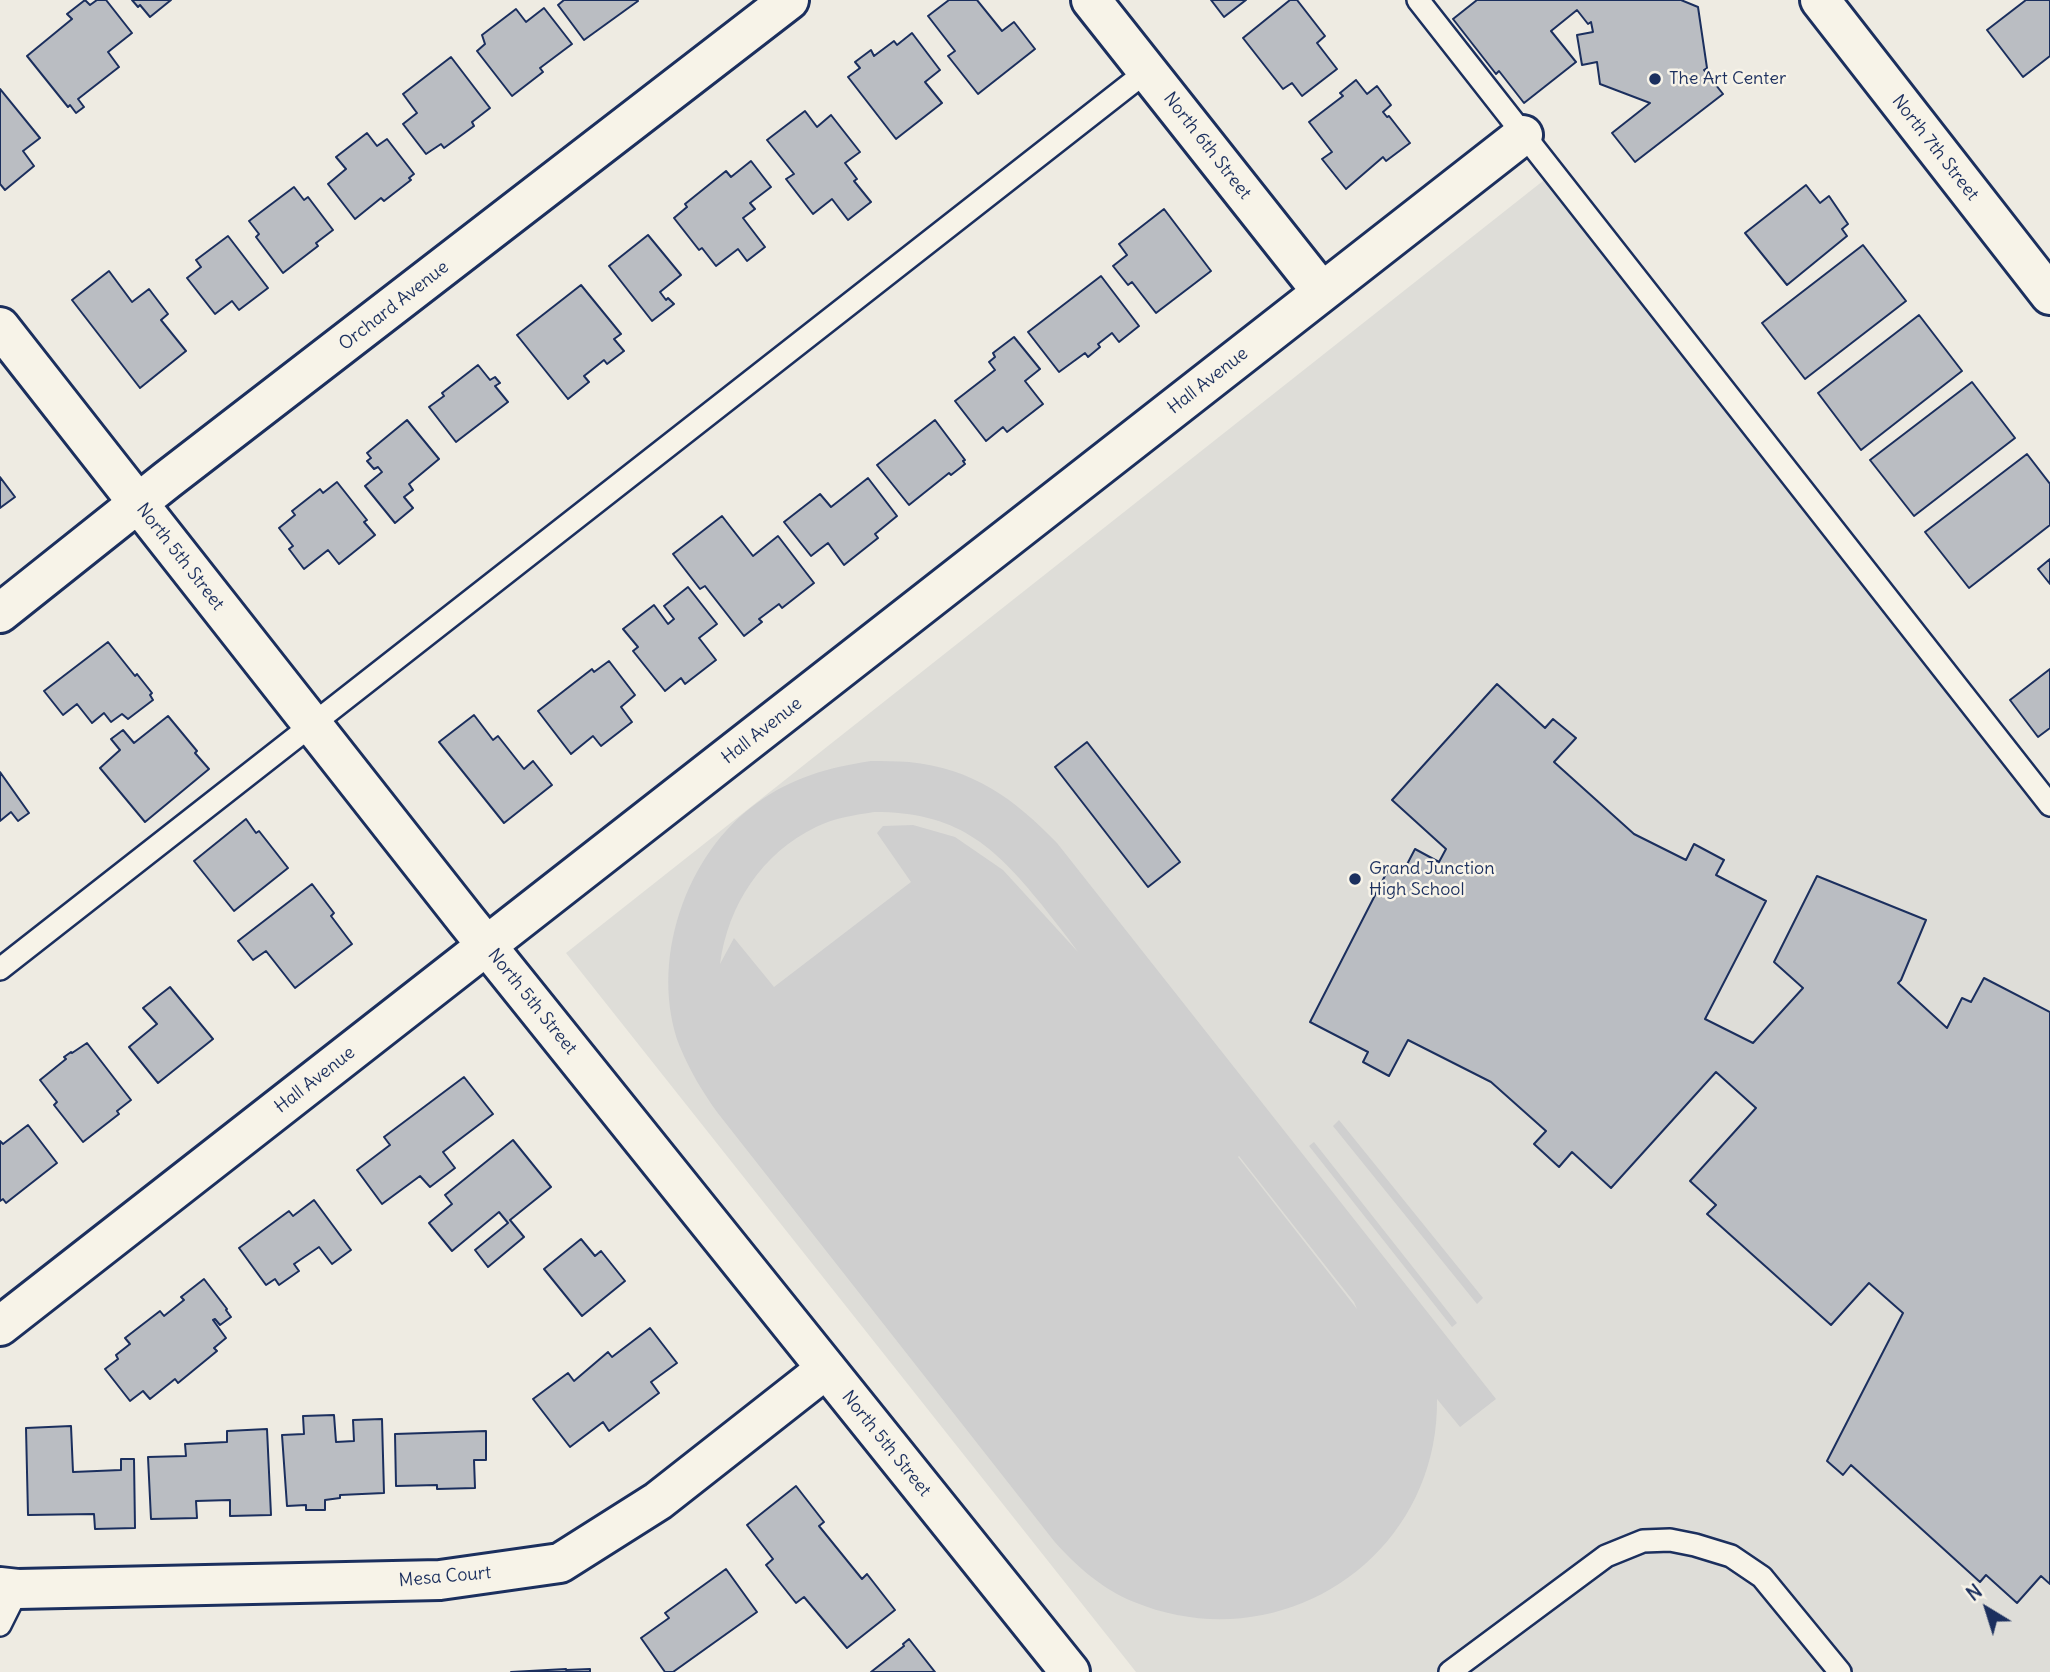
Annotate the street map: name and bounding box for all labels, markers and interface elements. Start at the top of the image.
place label: The Art Center [1669,68,1786,90]
marker: The Art Center [1647,71,1663,87]
street label: North 6th Street [1159,88,1255,204]
street label: North 7th Street [1887,91,1983,205]
street label: Orchard Avenue [335,256,453,356]
street label: Hall Avenue [1164,343,1252,419]
street label: North 5th Street [132,499,228,615]
street label: Hall Avenue [718,693,806,769]
place label: Grand Junction High School [1369,858,1495,900]
marker: Grand Junction High School [1347,871,1363,887]
street label: North 5th Street [483,945,581,1059]
street label: Hall Avenue [271,1042,359,1118]
street label: North 5th Street [837,1387,935,1501]
street label: Mesa Court [398,1562,492,1592]
north arrow [1952,1574,2022,1644]
text: N [1961,1579,1987,1606]

